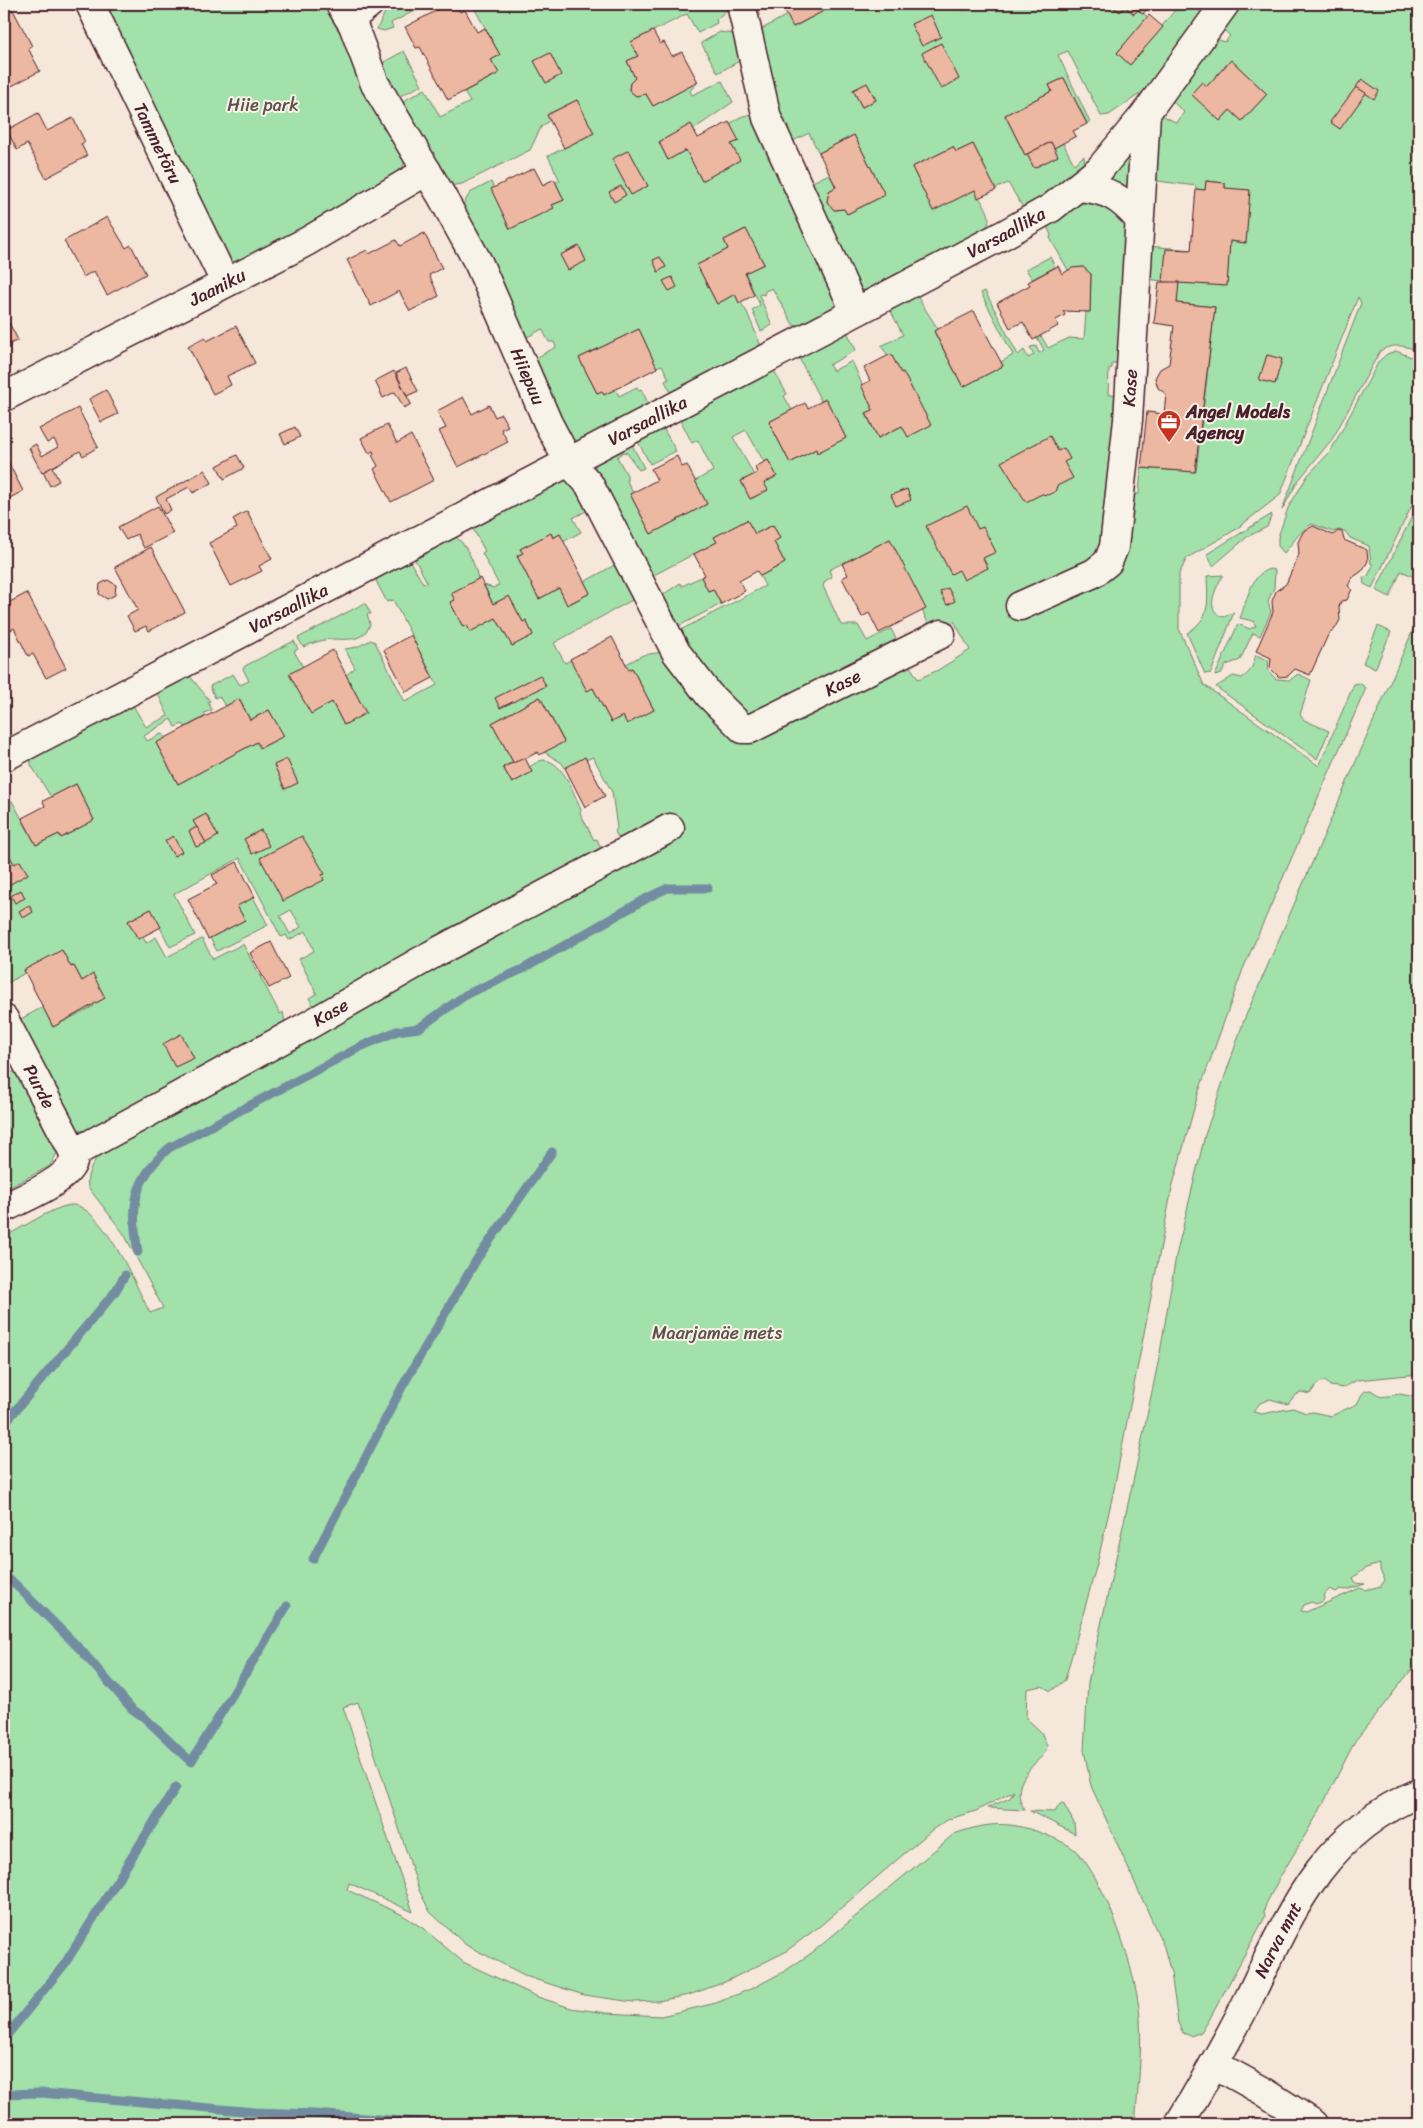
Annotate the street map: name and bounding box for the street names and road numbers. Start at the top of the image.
street label: Tammetõru [124,97,191,190]
street label: Varsaallika [961,198,1053,267]
street label: Jaaniku [182,259,252,316]
street label: Hiiepuu [501,342,555,411]
street label: Kase [1113,368,1147,407]
street label: Varsaallika [602,386,694,455]
street label: Varsaallika [243,574,335,642]
street label: Kase [819,660,867,706]
street label: Kase [306,989,355,1036]
street label: Purde [14,1058,64,1114]
street label: Narva mnt [1245,1895,1311,1984]

